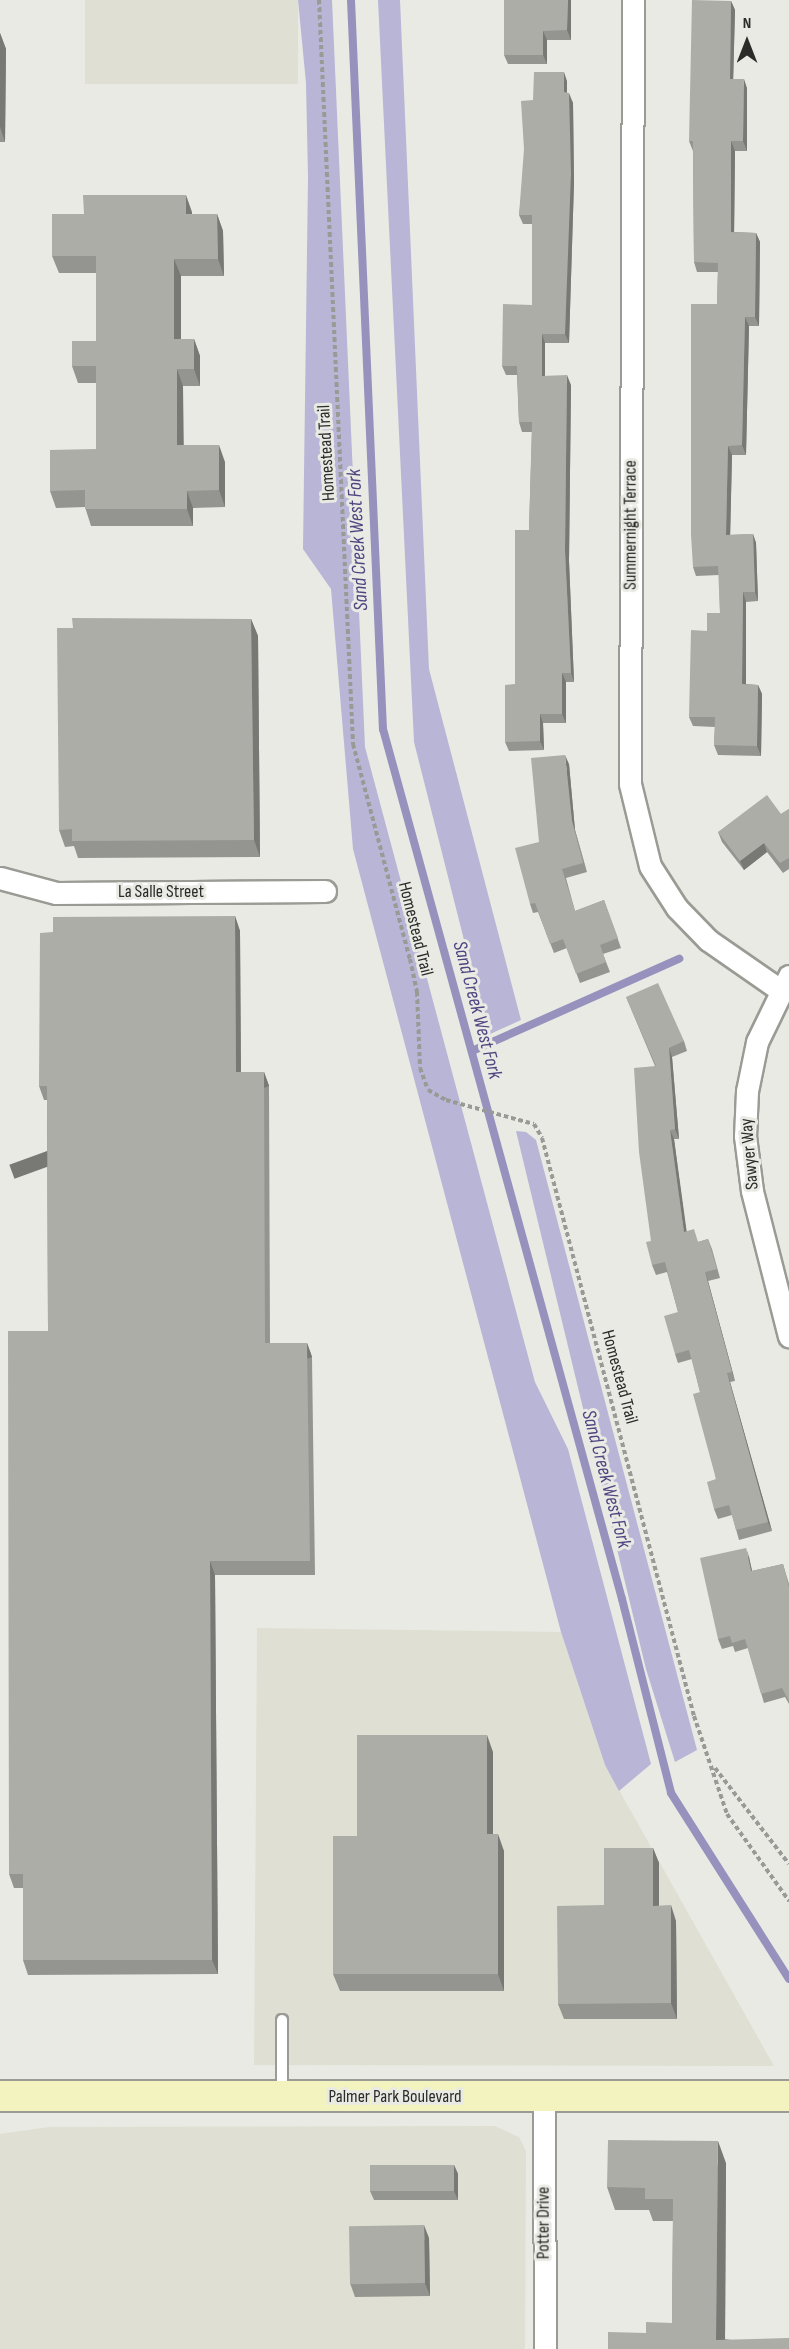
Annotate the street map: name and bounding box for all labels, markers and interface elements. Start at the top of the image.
north arrow [717,12,777,72]
text: N [743,14,751,33]
street label: Homestead Trail [314,404,340,502]
street label: Summernight Terrace [620,460,642,590]
water label: Sand Creek West Fork [342,469,374,611]
street label: Homestead Trail [393,880,437,978]
street label: La Salle Street [118,881,204,903]
water label: Sand Creek West Fork [447,938,507,1082]
street label: Sawyer Way [736,1117,764,1191]
street label: Homestead Trail [596,1328,642,1426]
water label: Sand Creek West Fork [576,1407,636,1551]
street label: Palmer Park Boulevard [328,2086,462,2108]
street label: Potter Drive [533,2187,555,2259]

